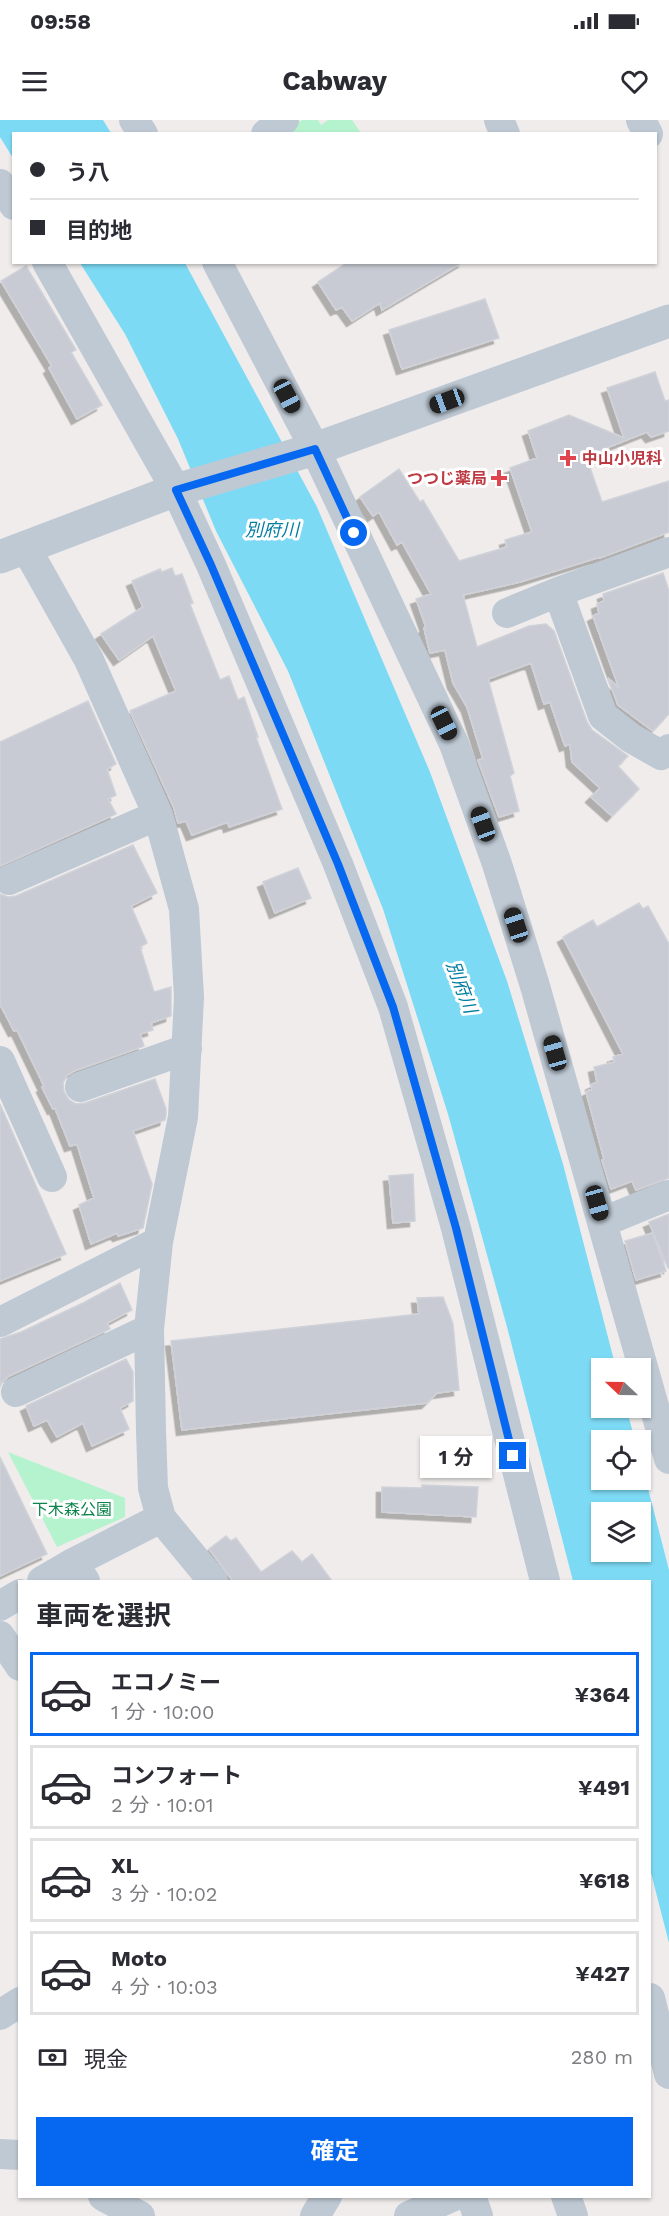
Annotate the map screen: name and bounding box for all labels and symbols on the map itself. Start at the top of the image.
car [271,376,303,416]
car [427,386,467,416]
marker: 中山小児科 [559,449,577,467]
place label: 中山小児科 [582,449,662,468]
place label: つつじ薬局 [407,469,487,488]
marker: つつじ薬局 [492,471,506,485]
water label: 別府川 [245,519,301,540]
route start [340,519,367,546]
car [428,703,460,743]
car [468,804,498,844]
car [502,905,530,945]
water label: 別府川 [443,958,482,1018]
car [541,1033,569,1073]
car [583,1183,611,1223]
north arrow [591,1358,651,1418]
callout: 1 分 [420,1435,492,1477]
route end [499,1442,526,1469]
park label: 下木森公園 [32,1500,112,1519]

